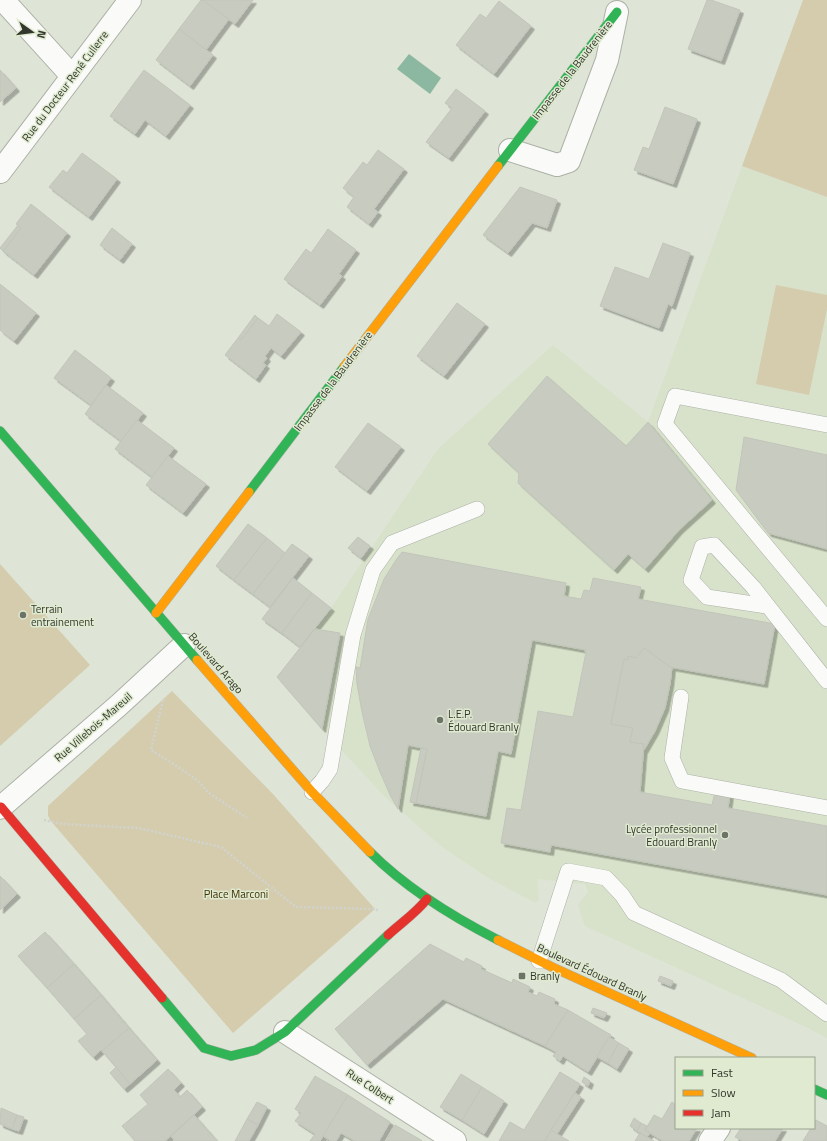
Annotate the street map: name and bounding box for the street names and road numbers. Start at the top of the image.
street label: Impasse de la Baudrenière [528,17,616,123]
street label: Rue du Docteur René Cullerre [18,27,112,145]
street label: Impasse de la Baudrenière [290,327,376,435]
street label: Boulevard Arago [185,629,247,697]
street label: Rue Villebois-Mareuil [51,689,135,765]
street label: Boulevard Édouard Branly [535,941,649,1003]
street label: Rue Colbert [343,1065,397,1107]

